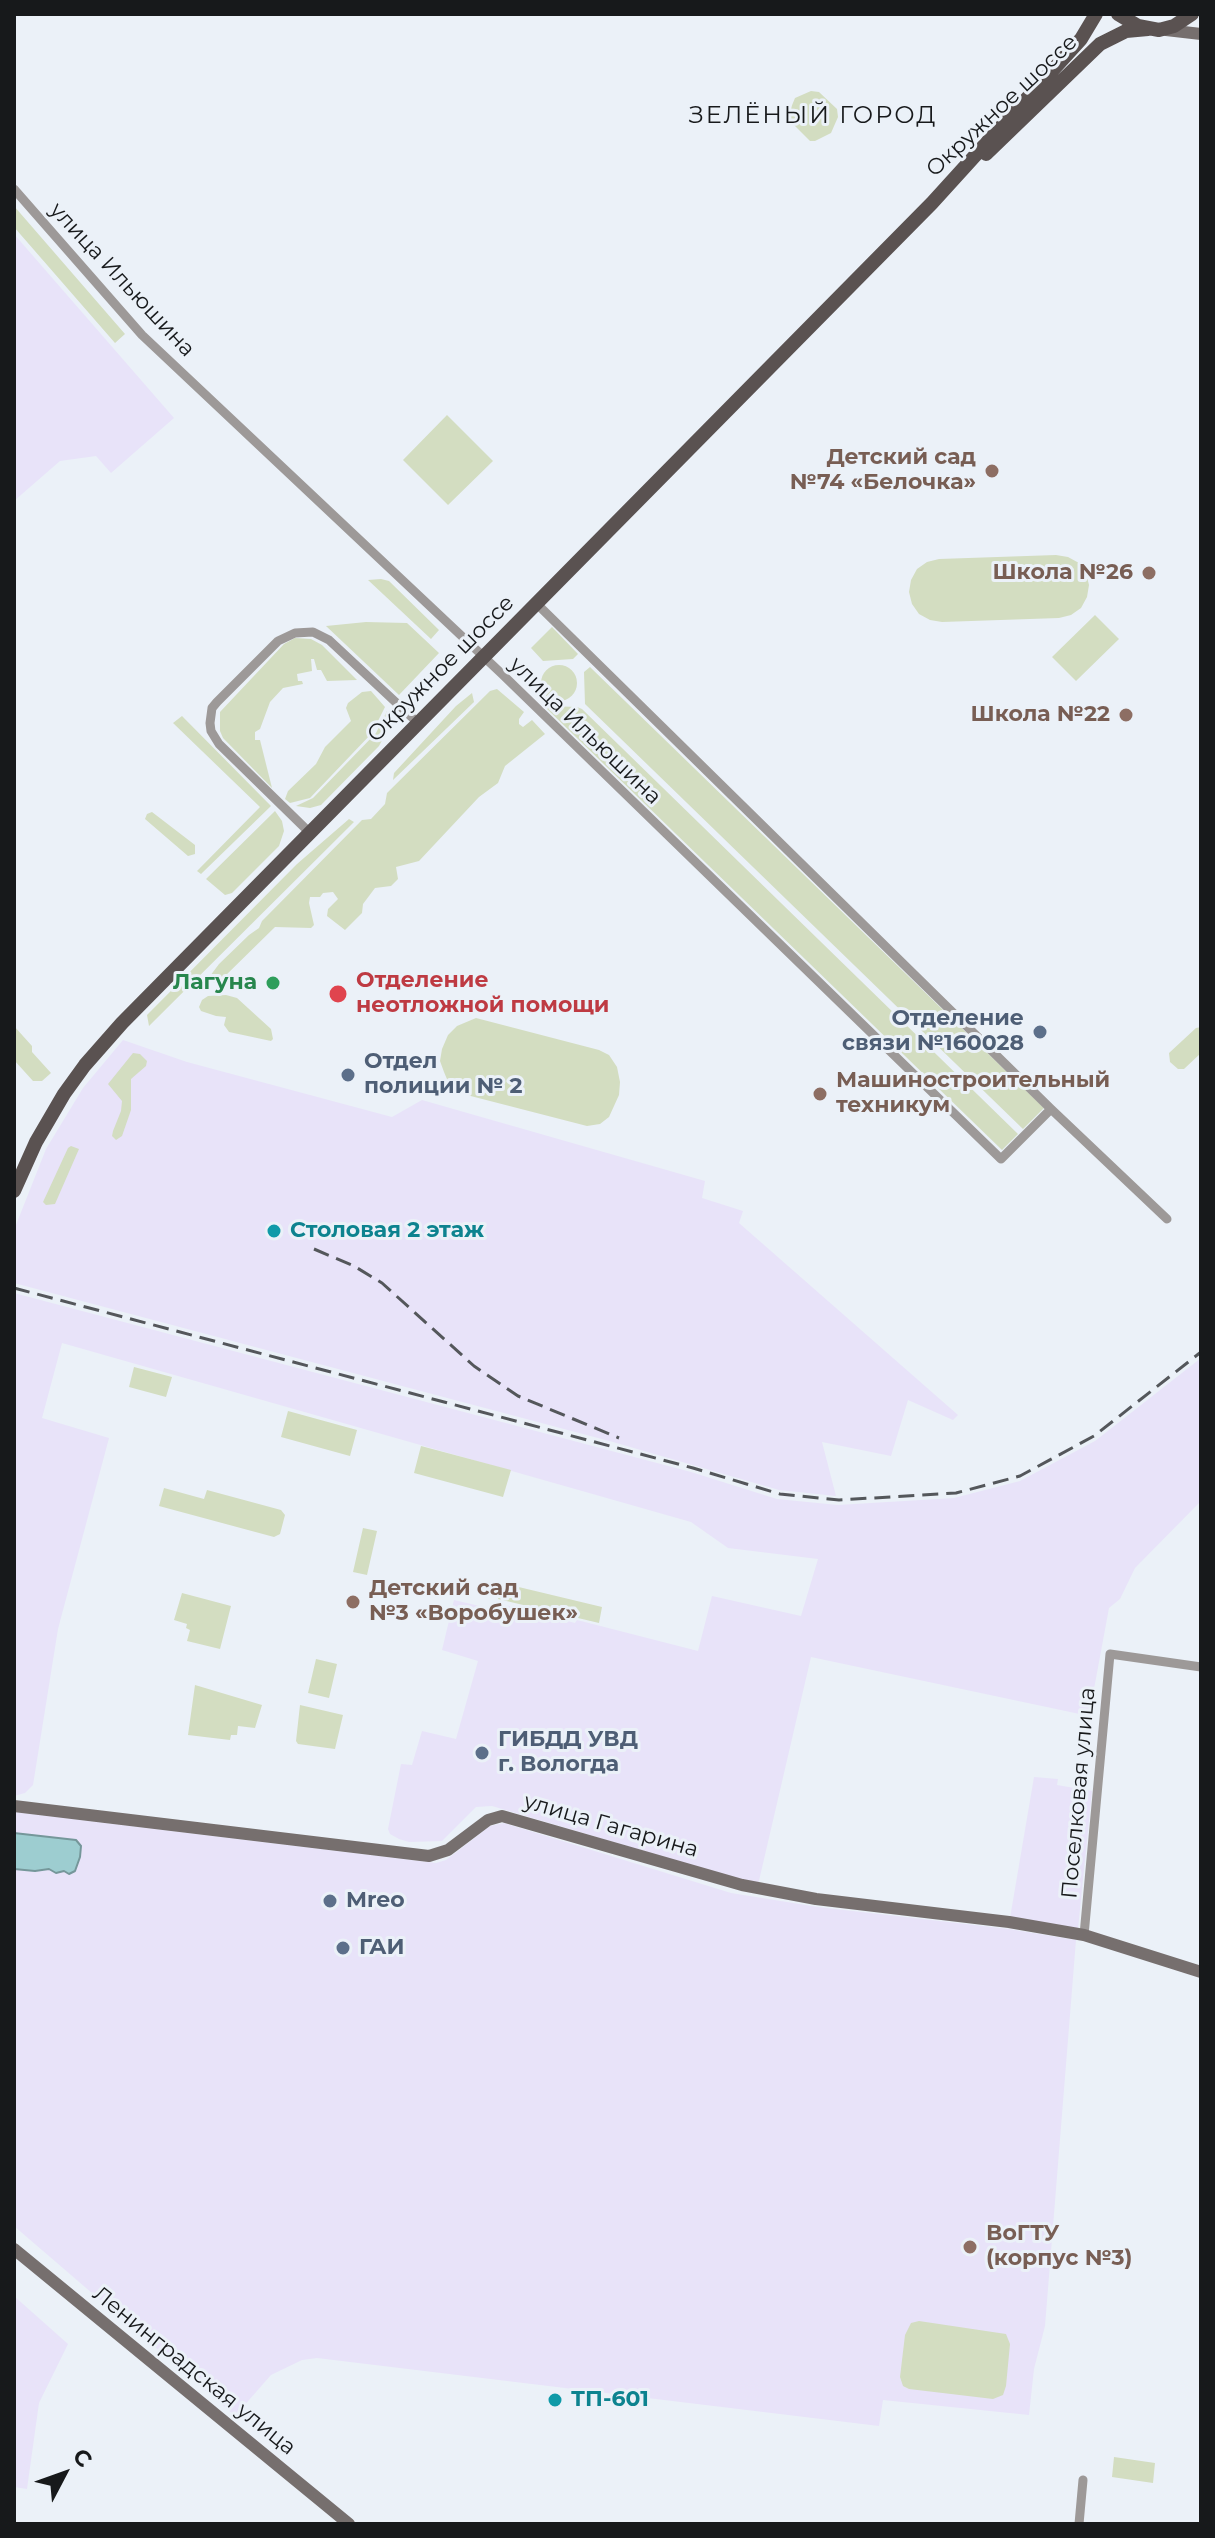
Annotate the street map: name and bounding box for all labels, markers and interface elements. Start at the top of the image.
street label: Окружное шоссе [921,29,1083,183]
district label: ЗЕЛЁНЫЙ ГОРОД [689,102,937,130]
street label: улица Ильюшина [44,197,200,363]
place label: Детский сад №74 «Белочка» [790,445,976,496]
marker: Детский сад №74 «Белочка» [983,462,1001,480]
place label: Школа №26 [992,560,1133,586]
marker: Школа №26 [1140,564,1158,582]
street label: Окружное шоссе [362,590,520,748]
street label: улица Ильюшина [503,652,667,810]
place label: Школа №22 [970,702,1110,728]
marker: Школа №22 [1117,706,1135,724]
place label: Отделение неотложной помощи [356,968,609,1020]
place label: Лагуна [173,970,257,996]
marker: Лагуна [264,974,282,992]
marker: Отделение неотложной помощи [327,983,349,1005]
place label: Отделение связи №160028 [842,1006,1024,1058]
marker: Отделение связи №160028 [1031,1023,1049,1041]
place label: Отдел полиции № 2 [364,1049,522,1100]
marker: Отдел полиции № 2 [339,1066,357,1084]
place label: Машиностроительный техникум [836,1068,1110,1120]
marker: Машиностроительный техникум [811,1085,829,1103]
place label: Столовая 2 этаж [290,1218,484,1244]
marker: Столовая 2 этаж [265,1222,283,1240]
place label: Детский сад №3 «Воробушек» [369,1576,578,1628]
marker: Детский сад №3 «Воробушек» [344,1593,362,1611]
street label: Поселковая улица [1057,1686,1101,1900]
place label: ГИБДД УВД г. Вологда [498,1727,638,1778]
marker: ГИБДД УВД г. Вологда [473,1744,491,1762]
street label: улица Гагарина [521,1788,701,1864]
place label: Mreo [346,1888,405,1914]
marker: Mreo [321,1892,339,1910]
place label: ГАИ [359,1935,405,1961]
marker: ГАИ [334,1939,352,1957]
place label: ВоГТУ (корпус №3) [986,2221,1132,2272]
marker: ВоГТУ (корпус №3) [961,2238,979,2256]
street label: Ленинградская улица [87,2281,301,2461]
place label: ТП-601 [571,2387,649,2413]
marker: ТП-601 [546,2391,564,2409]
north arrow [24,2434,104,2514]
text: С [67,2443,98,2473]

